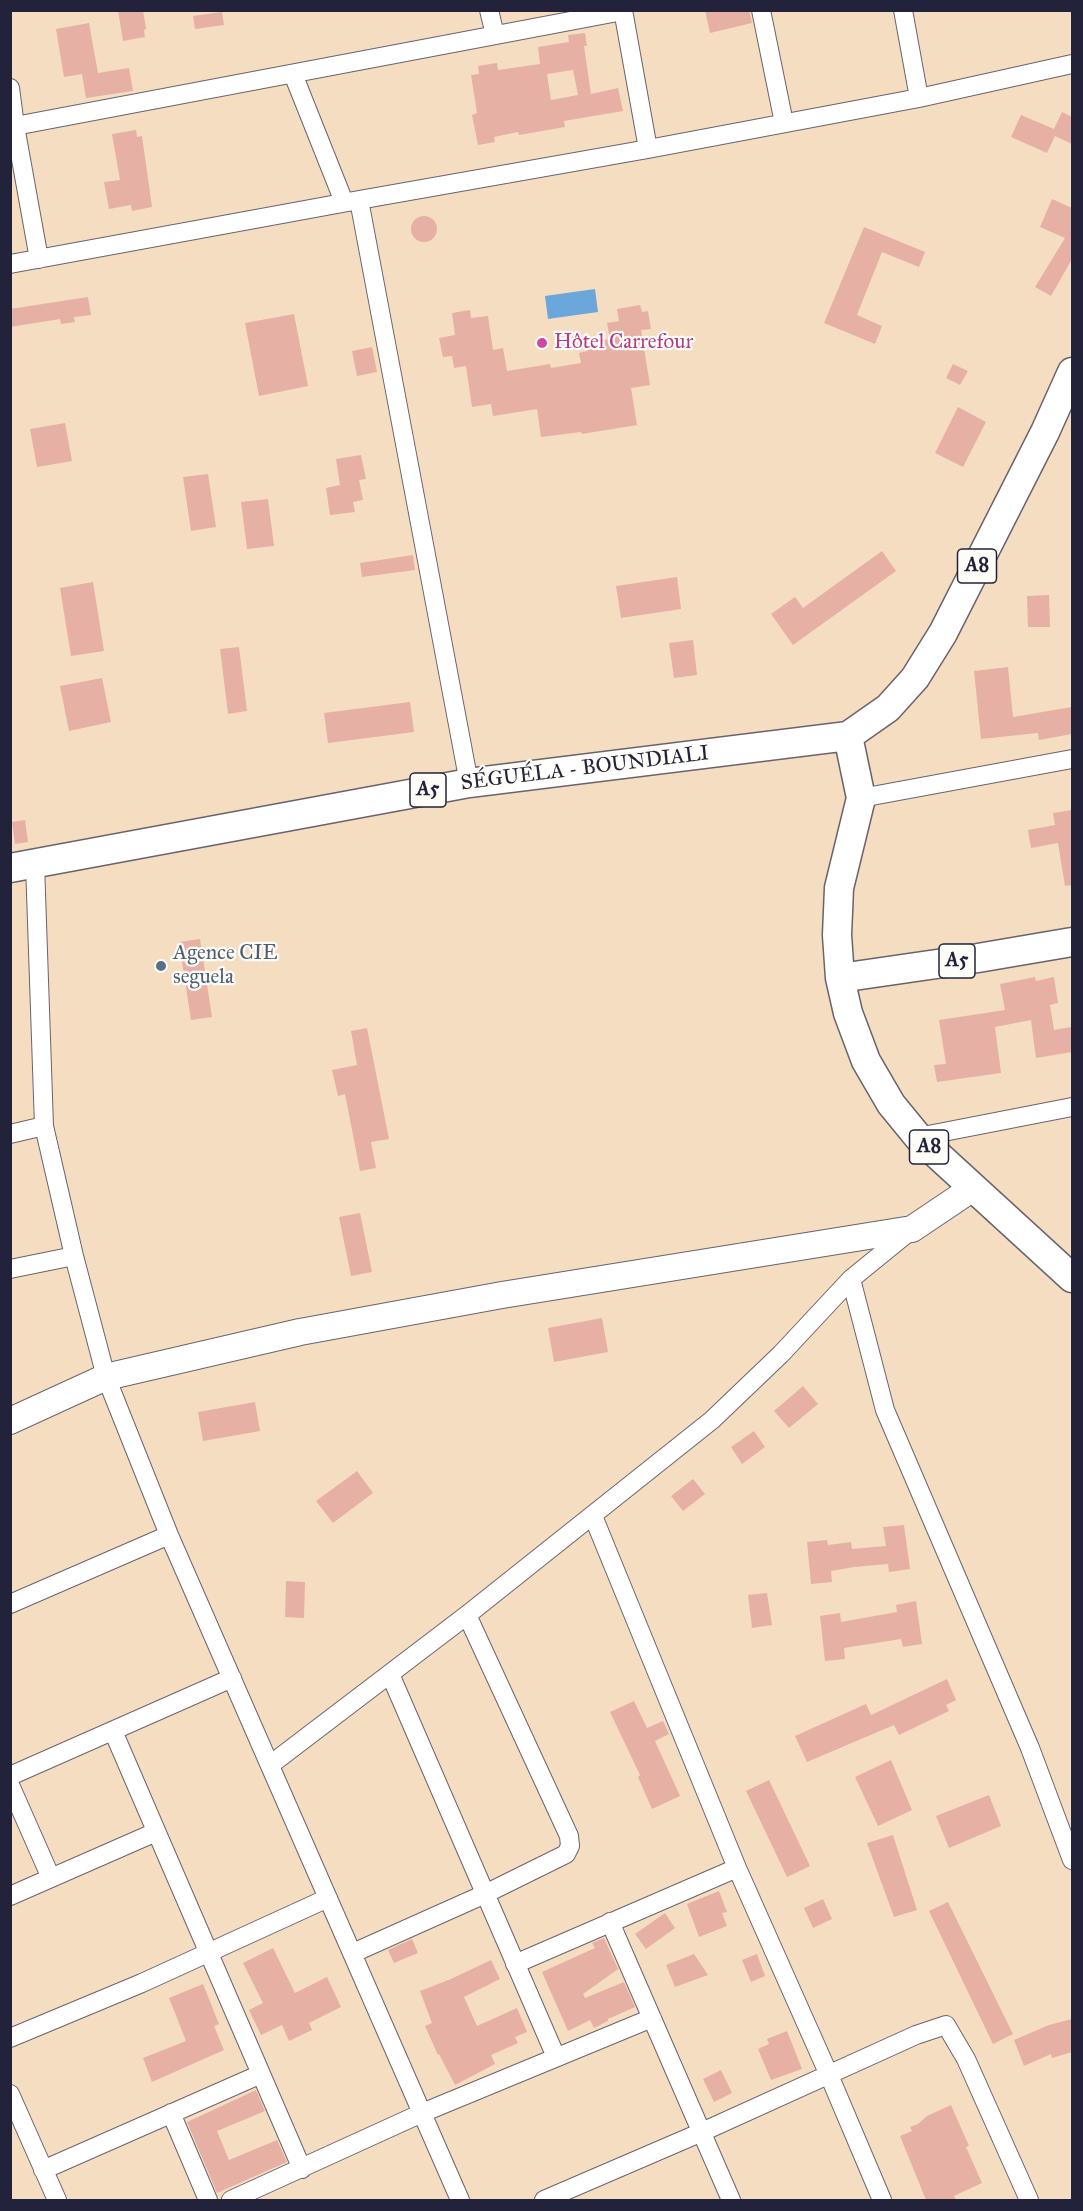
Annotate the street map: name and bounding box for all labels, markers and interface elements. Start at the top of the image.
place label: Hôtel Carrefour [554,330,693,356]
marker: Hôtel Carrefour [535,336,549,350]
road number: A8 [958,549,996,583]
street label: SÉGUÉLA - BOUNDIALI [459,741,711,797]
road number: A5 [410,773,446,807]
place label: Agence CIE seguela [173,941,278,991]
road number: A5 [939,944,975,978]
marker: Agence CIE seguela [154,959,168,973]
road number: A8 [910,1130,948,1164]

